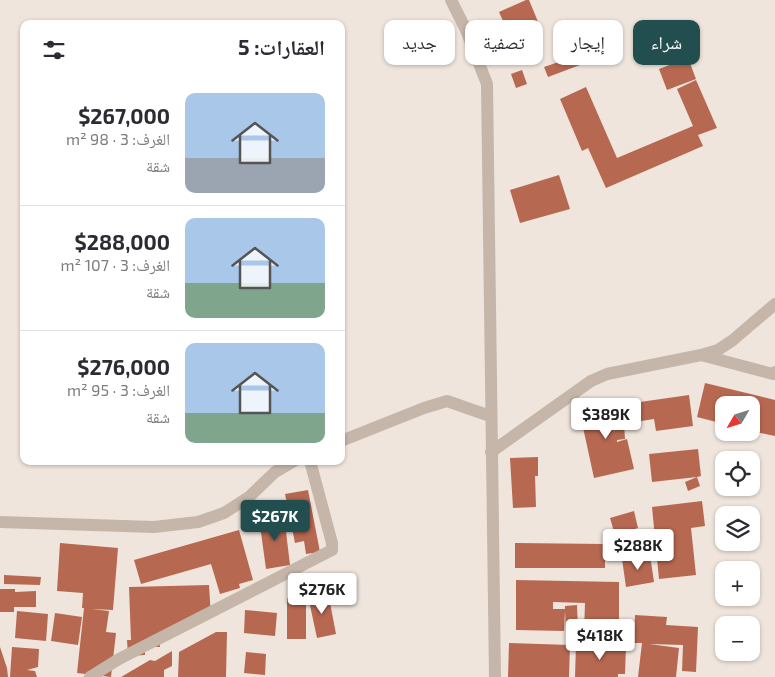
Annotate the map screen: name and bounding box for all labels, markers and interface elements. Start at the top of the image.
chip: جديد [384,20,455,65]
chip: تصفية [465,20,543,65]
chip: إيجار [553,20,623,65]
chip: شراء [633,20,700,65]
text: العقارات: 5 [238,34,325,59]
icon: filters [40,36,68,64]
text: $267,000 [78,103,170,128]
icon: home [225,113,285,173]
text: الغرف: 3 · 98 m² [66,129,170,148]
text: شقة [146,156,170,175]
text: $288,000 [75,229,170,254]
icon: home [225,238,285,298]
text: الغرف: 3 · 107 m² [61,255,170,274]
text: شقة [146,282,170,301]
text: $276,000 [77,354,170,379]
icon: home [225,363,285,423]
text: الغرف: 3 · 95 m² [67,380,170,399]
north arrow [715,396,760,441]
map controls [715,396,760,661]
pin: $389K [571,398,641,440]
text: $389K [582,404,630,423]
text: شقة [146,407,170,426]
button: locate [715,451,760,496]
pin: $267K [240,500,310,542]
text: $267K [252,506,298,525]
button: layers [715,506,760,551]
pin: $288K [603,528,673,571]
text: $288K [614,535,662,554]
button: + [715,561,760,606]
pin: $276K [287,572,357,615]
text: $276K [299,579,345,598]
button: − [715,616,760,661]
pin: $418K [565,618,635,661]
text: $418K [577,625,623,644]

